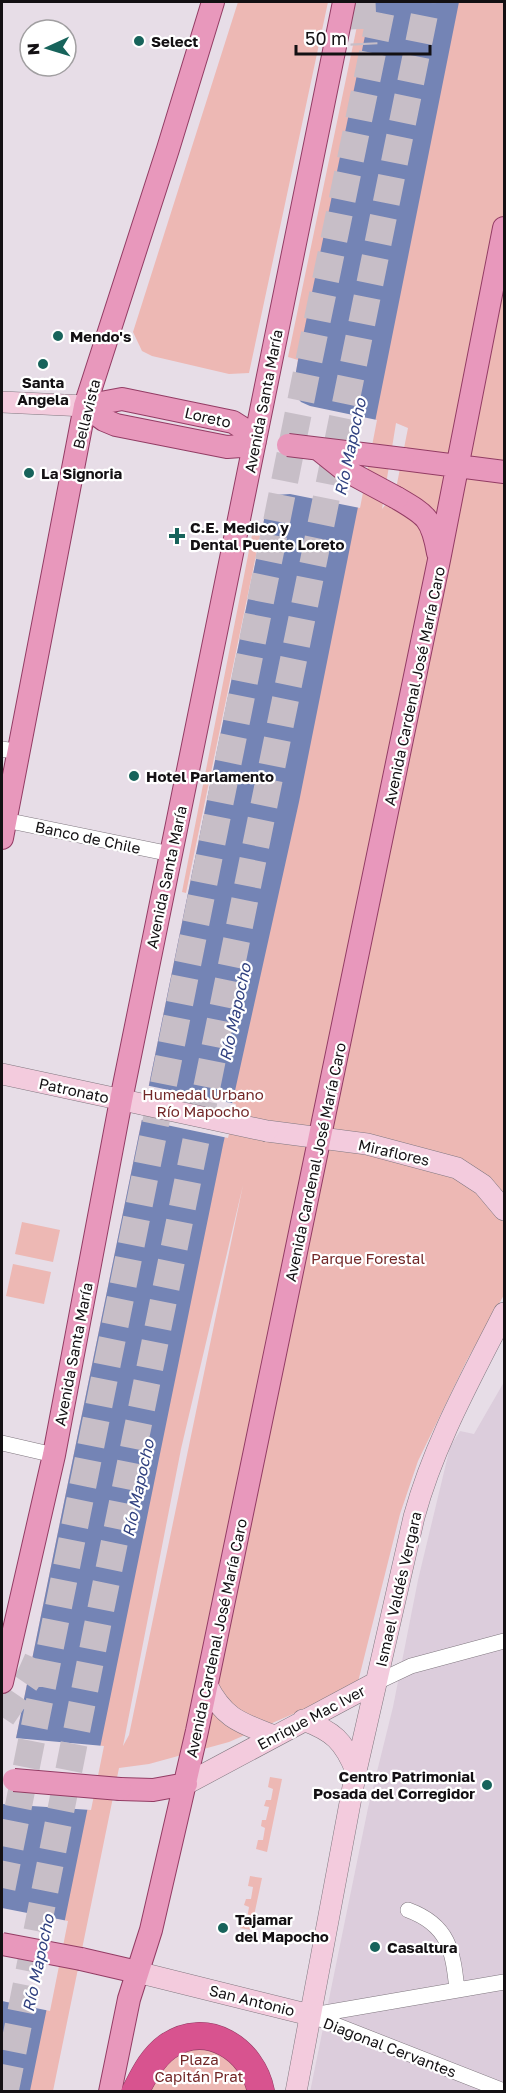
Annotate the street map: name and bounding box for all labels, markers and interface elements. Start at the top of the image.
north arrow [18,18,78,78]
scale bar [296,18,430,56]
text: 50 m [305,27,347,49]
place label: Select [151,32,198,50]
marker: Select [132,34,146,48]
text: N [23,42,43,56]
place label: Mendo's [70,327,131,345]
street label: Avenida Santa María [240,328,286,474]
marker: Mendo's [51,329,65,343]
marker: Santa Angela [36,357,50,371]
place label: Santa Angela [17,373,69,408]
street label: Bellavista [69,377,103,451]
water label: Río Mapocho [330,395,370,498]
street label: Loreto [183,403,233,431]
place label: La Signoria [41,464,123,482]
marker: La Signoria [22,466,36,480]
place label: C.E. Medico y Dental Puente Loreto [190,518,345,553]
marker: C.E. Medico y Dental Puente Loreto [168,527,186,545]
street label: Avenida Cardenal José María Caro [380,565,448,807]
place label: Hotel Parlamento [146,767,274,785]
marker: Hotel Parlamento [127,769,141,783]
street label: Avenida Santa María [142,804,190,950]
street label: Banco de Chile [34,817,143,857]
water label: Río Mapocho [215,960,255,1063]
street label: Avenida Cardenal José María Caro [281,1041,349,1283]
street label: Patronato [37,1074,111,1106]
park label: Humedal Urbano Río Mapocho [142,1085,264,1120]
street label: Miraflores [357,1135,431,1169]
park label: Parque Forestal [311,1249,425,1267]
street label: Avenida Santa María [50,1281,96,1427]
water label: Río Mapocho [118,1436,158,1539]
street label: Ismael Valdés Vergara [371,1510,425,1668]
street label: Avenida Cardenal José María Caro [182,1517,250,1759]
street label: Enrique Mac Iver [254,1681,368,1753]
place label: Centro Patrimonial Posada del Corregidor [313,1767,475,1802]
marker: Centro Patrimonial Posada del Corregidor [480,1778,494,1792]
place label: Tajamar del Mapocho [235,1910,329,1945]
water label: Río Mapocho [18,1911,58,2014]
marker: Tajamar del Mapocho [216,1921,230,1935]
place label: Casaltura [387,1938,458,1956]
marker: Casaltura [368,1940,382,1954]
street label: San Antonio [207,1981,297,2019]
street label: Diagonal Cervantes [321,2013,459,2081]
park label: Plaza Capitán Prat [154,2050,244,2085]

